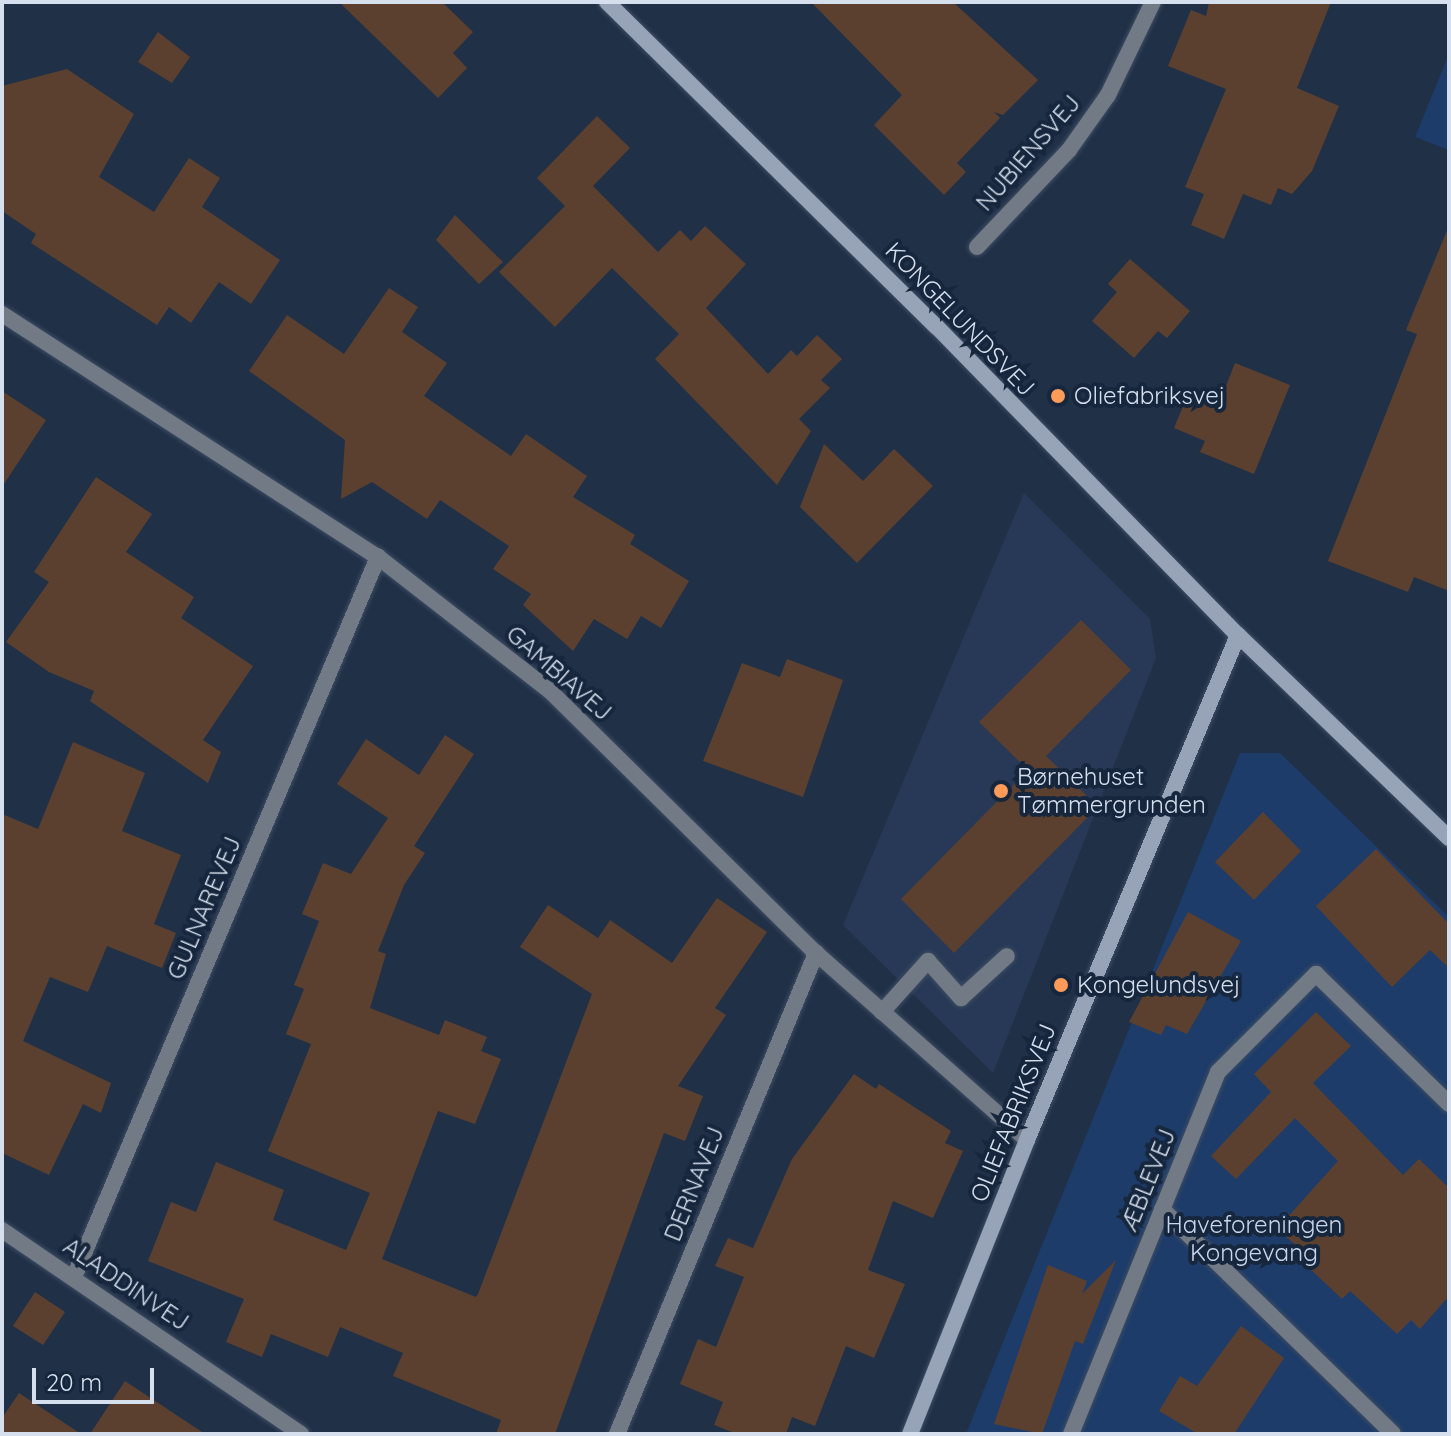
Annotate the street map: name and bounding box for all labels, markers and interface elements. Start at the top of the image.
street label: NUBIENSVEJ [970,89,1086,217]
street label: KONGELUNDSVEJ [879,236,1041,402]
place label: Oliefabriksvej [1074,382,1225,410]
marker: Oliefabriksvej [1049,387,1067,405]
street label: GAMBIAVEJ [500,619,618,727]
place label: Børnehuset Tømmergrunden [1017,763,1206,819]
marker: Børnehuset Tømmergrunden [992,782,1010,800]
street label: GULNAREVEJ [161,832,247,984]
place label: Kongelundsvej [1077,971,1240,999]
marker: Kongelundsvej [1052,976,1070,994]
street label: OLIEFABRIKSVEJ [964,1020,1062,1206]
street label: DERNAVEJ [658,1123,730,1245]
street label: ÆBLEVEJ [1115,1125,1181,1235]
park label: Haveforeningen Kongevang [1166,1211,1342,1267]
street label: ALADDINVEJ [58,1232,194,1336]
scale bar [36,1352,158,1402]
text: 20 m [46,1367,102,1397]

